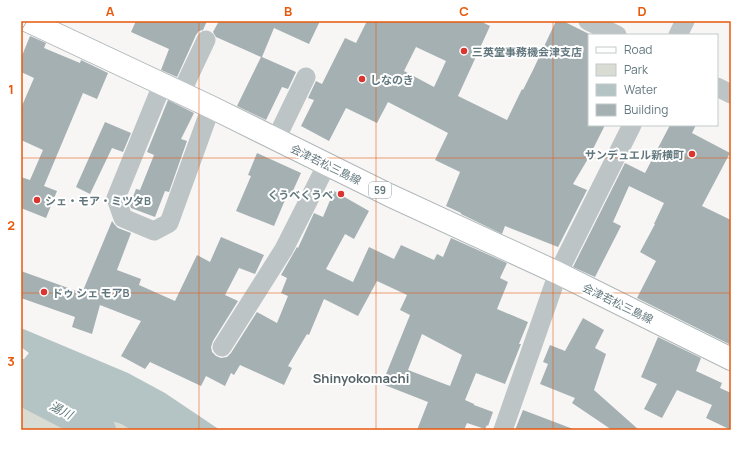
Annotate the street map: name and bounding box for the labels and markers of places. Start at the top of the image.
place label: 三英堂事務機会津支店 [472,44,582,59]
marker: 三英堂事務機会津支店 [459,46,469,56]
place label: しなのき [370,72,414,87]
marker: しなのき [357,74,367,84]
place label: サンデュエル新横町 [585,147,684,162]
marker: サンデュエル新横町 [687,149,697,159]
place label: くうべくうべ [267,187,333,202]
marker: くうべくうべ [336,189,346,199]
place label: シェ・モア・ミツタB [45,193,151,208]
marker: シェ・モア・ミツタB [32,195,42,205]
place label: ドゥ シェ モアB [52,285,129,300]
marker: ドゥ シェ モアB [39,287,49,297]

